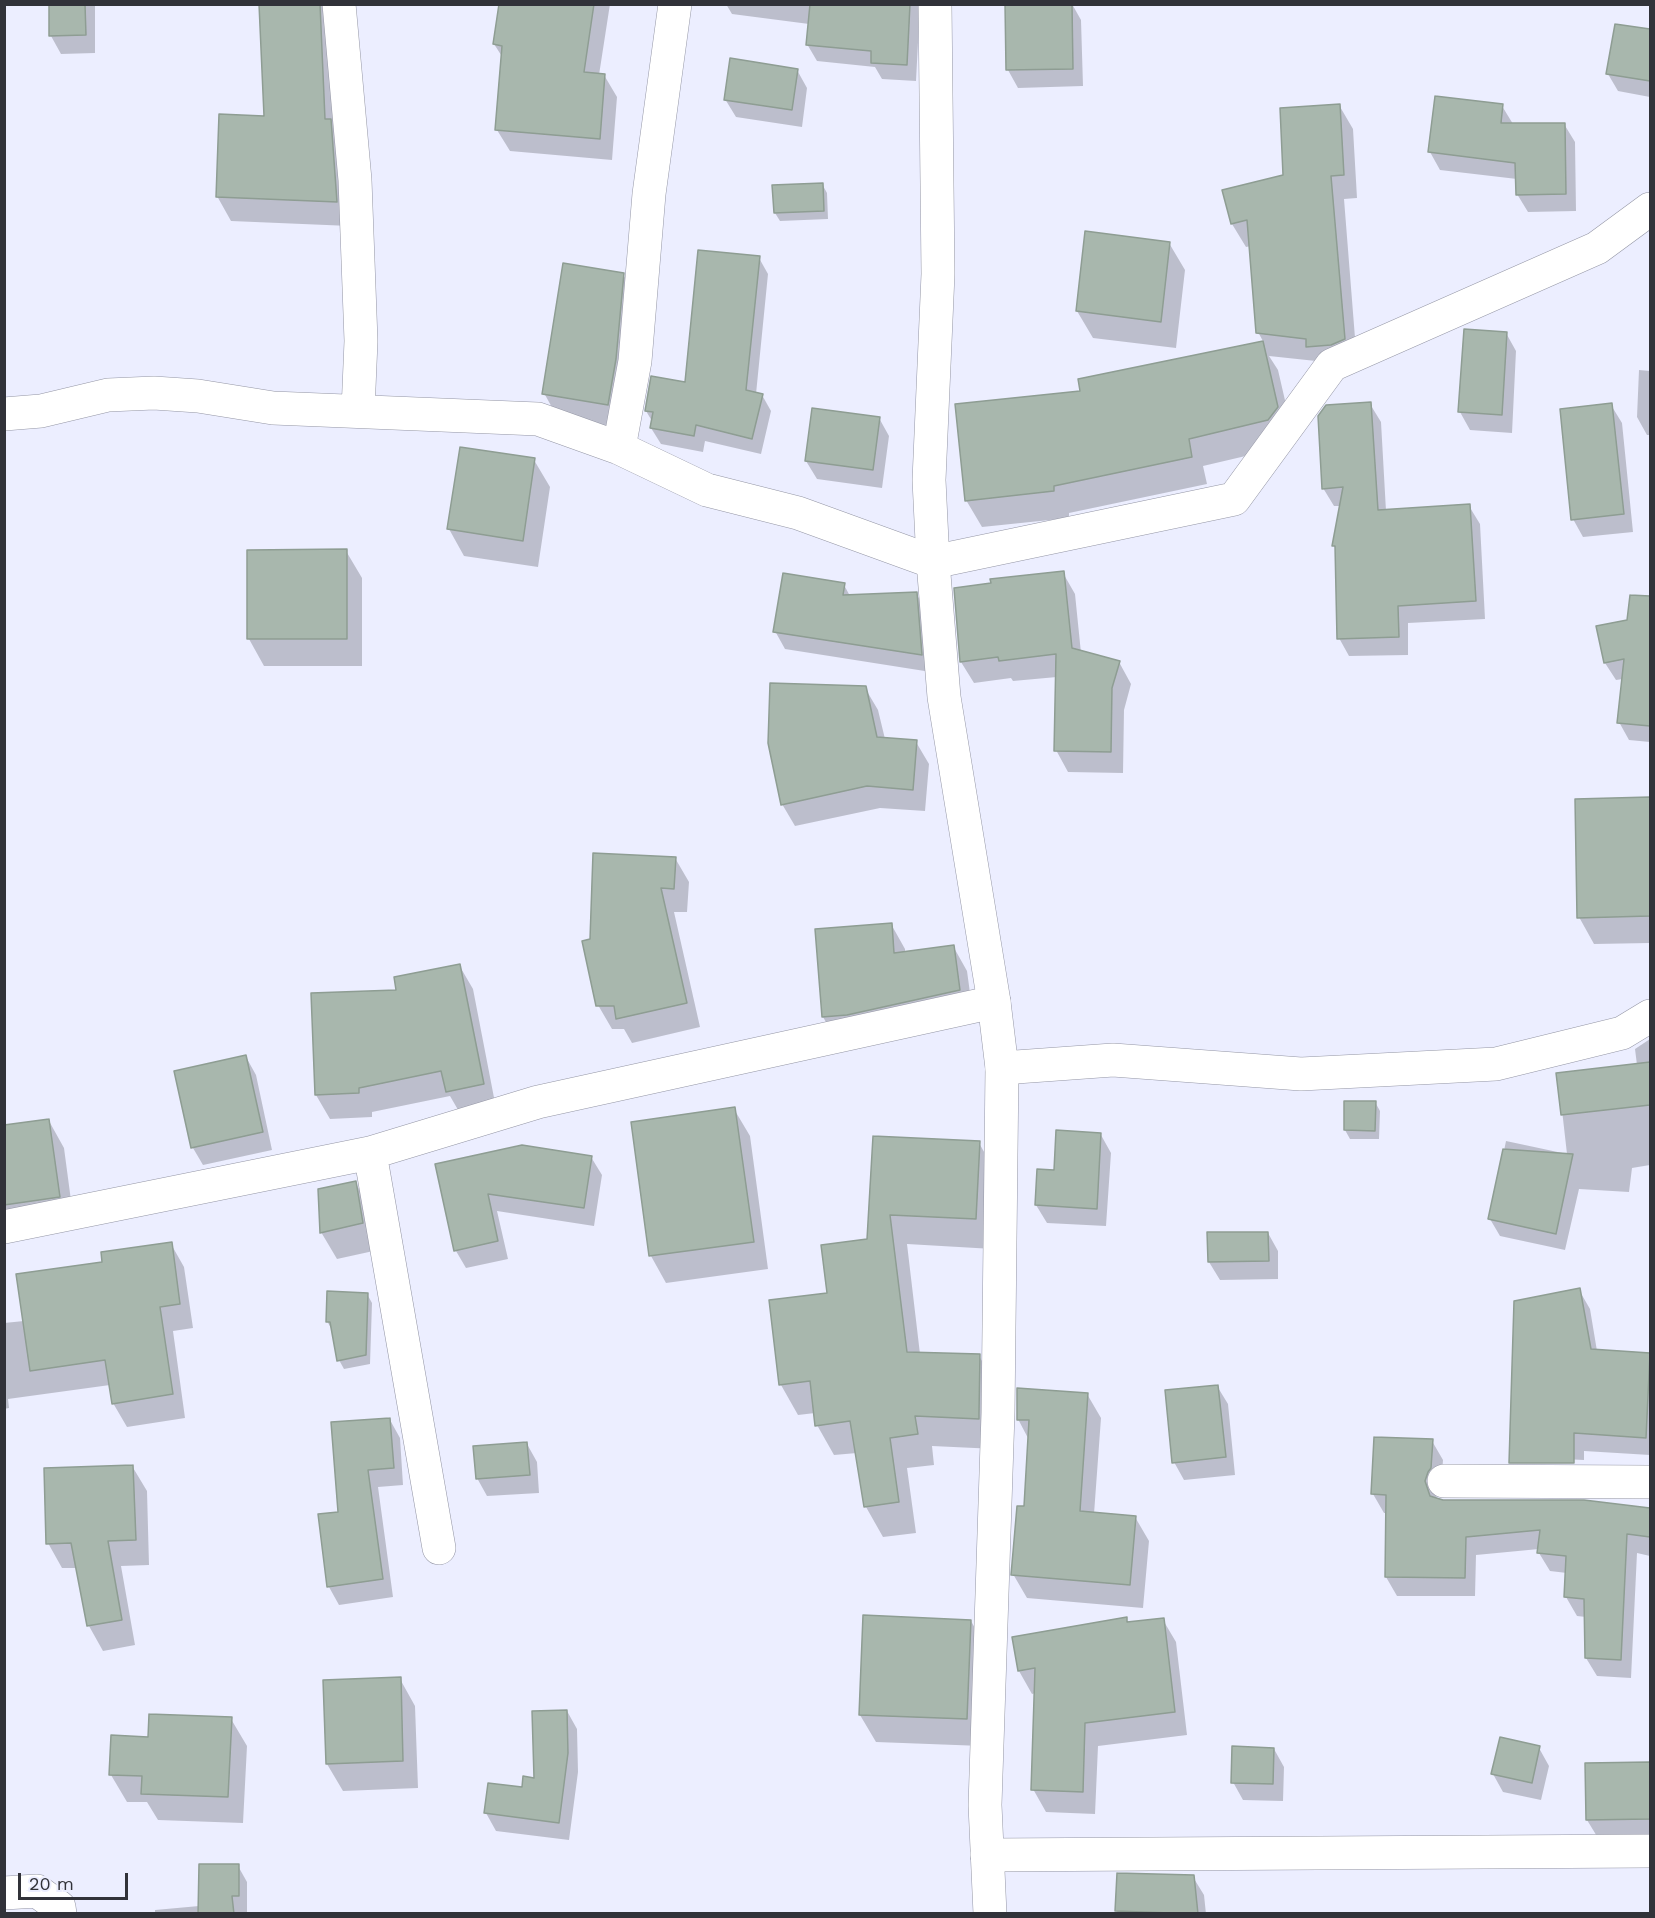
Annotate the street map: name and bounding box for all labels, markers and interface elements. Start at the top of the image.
scale bar [21,1861,130,1899]
text: 20 m [29,1873,74,1894]

